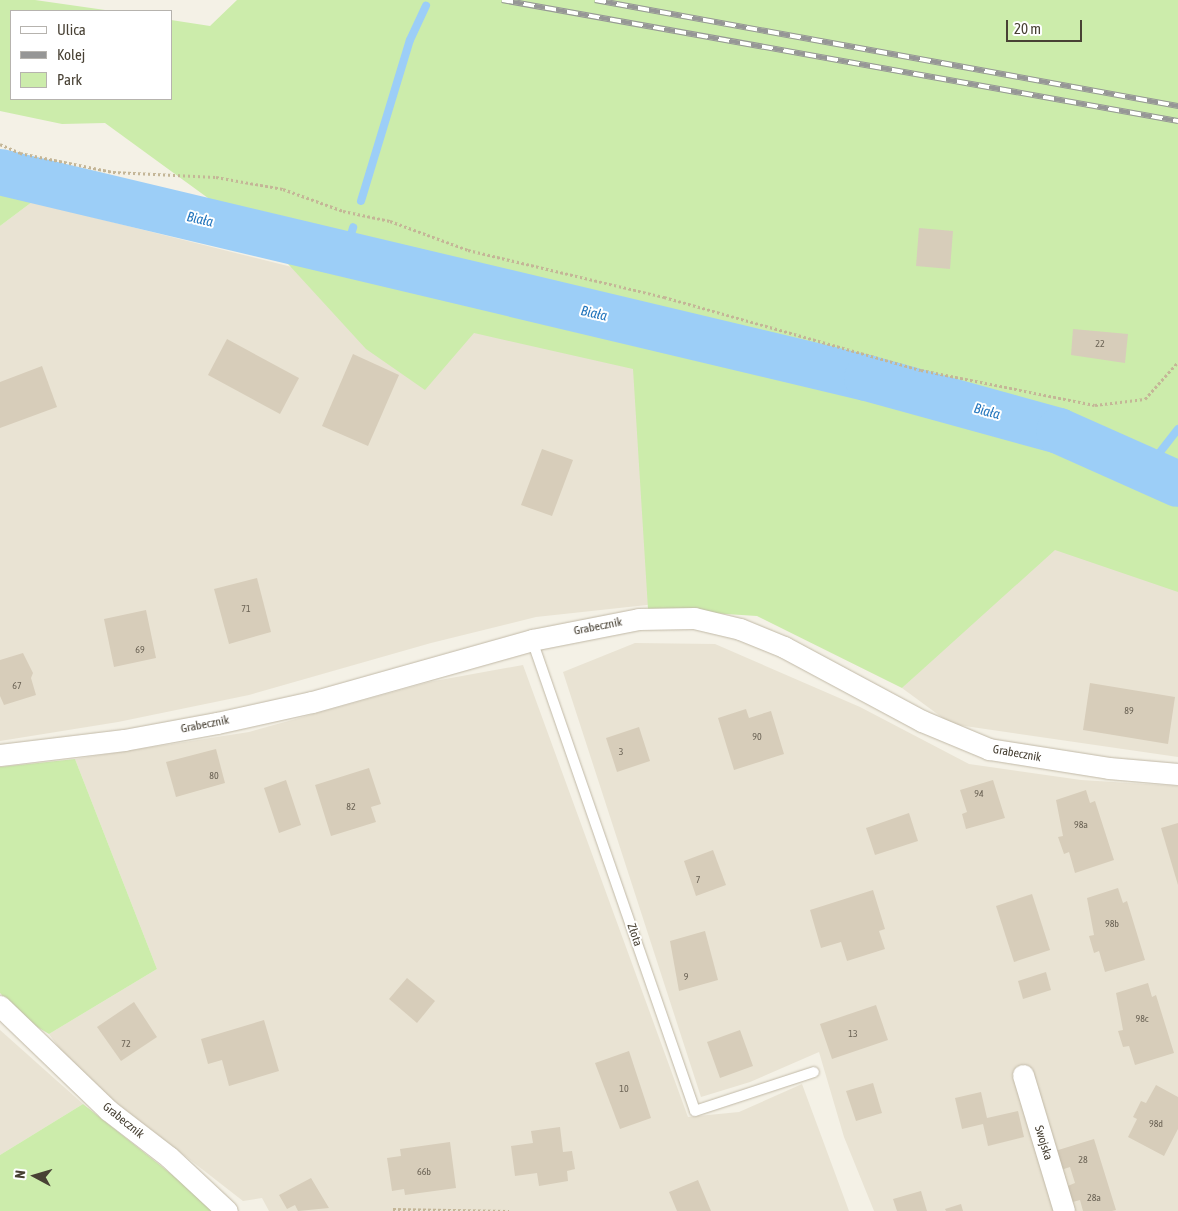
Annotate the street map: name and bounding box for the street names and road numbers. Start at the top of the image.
street label: Grabecznik [573,615,623,639]
street label: Grabecznik [180,713,230,737]
street label: Grabecznik [992,743,1042,765]
street label: Złota [623,922,645,948]
street label: Grabecznik [99,1100,147,1142]
street label: Swojska [1031,1124,1055,1162]

